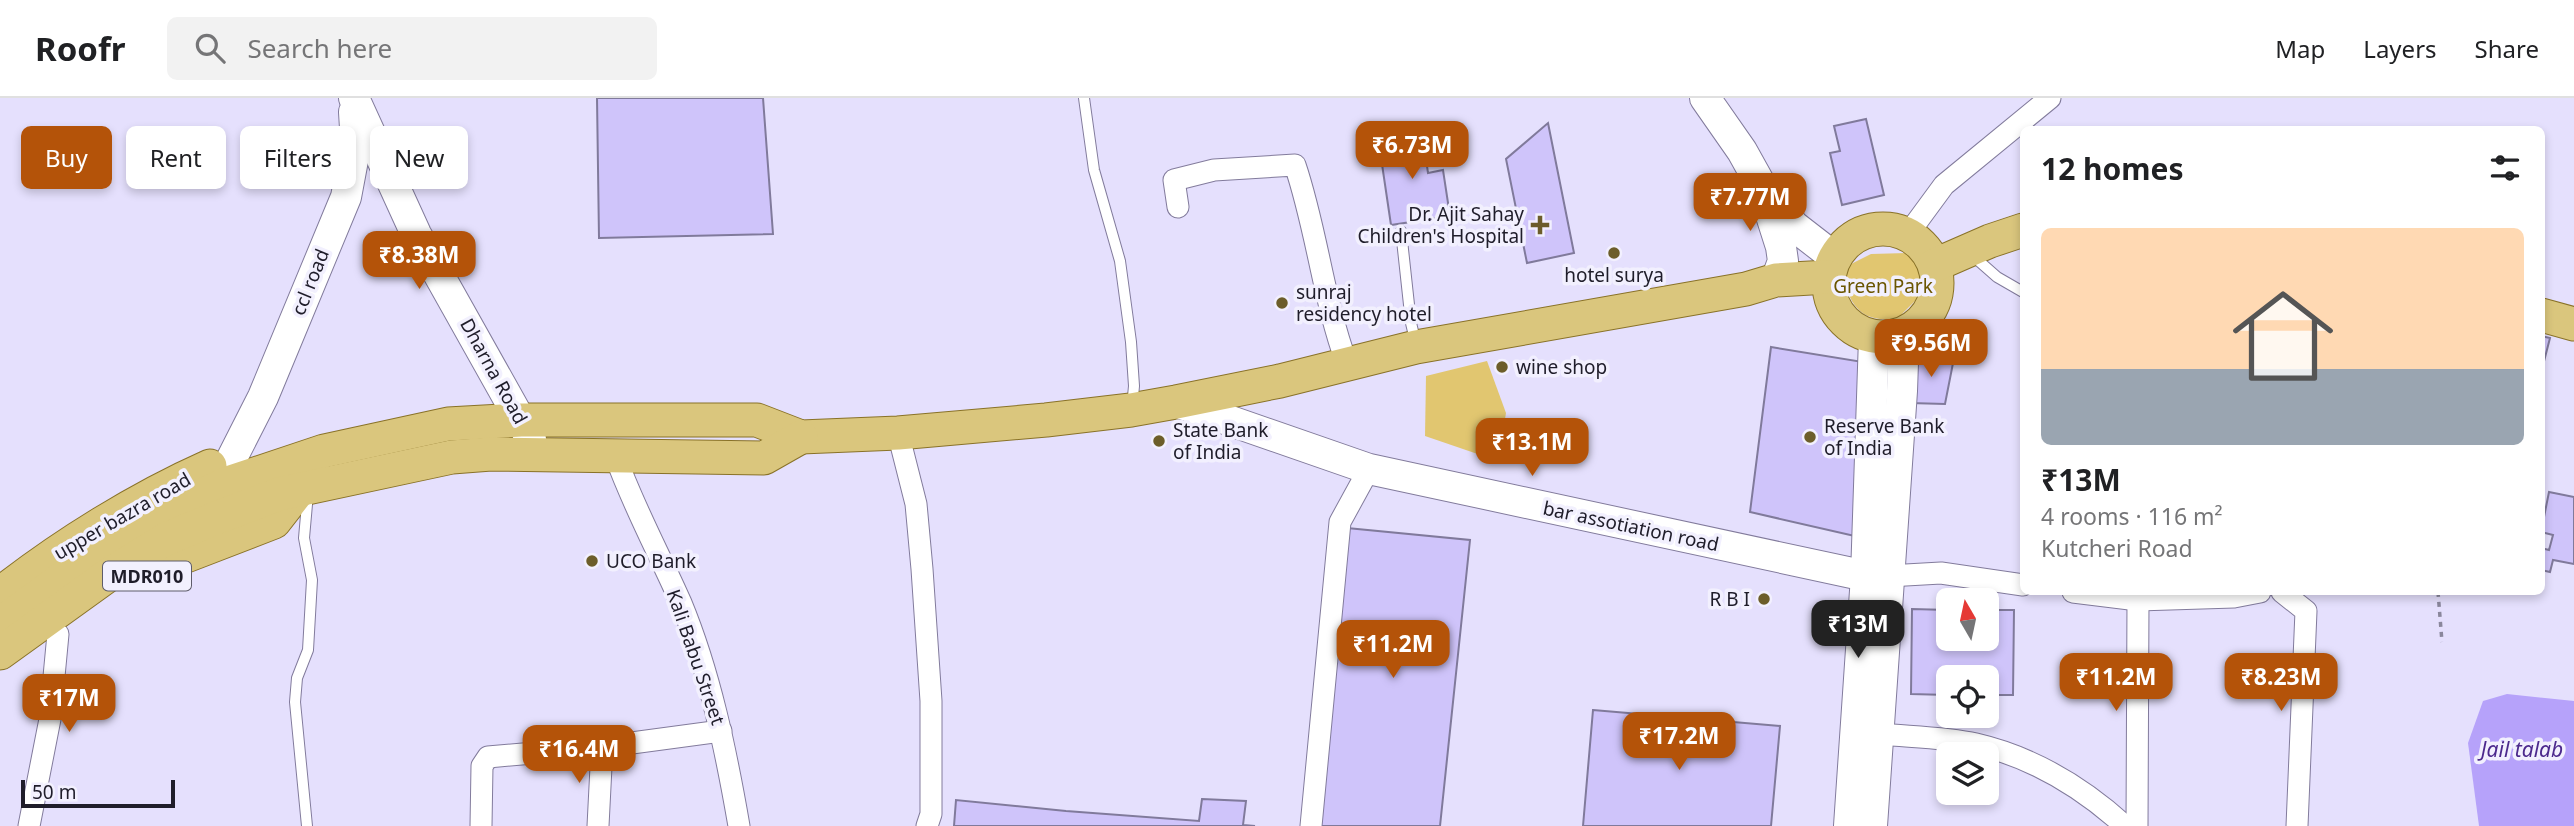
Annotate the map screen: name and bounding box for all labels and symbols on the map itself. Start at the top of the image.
pin: ₹6.73M [1355,122,1469,181]
pin: ₹7.77M [1693,174,1807,233]
place label: Dr. Ajit Sahay Children's Hospital [1358,201,1524,249]
marker: Dr. Ajit Sahay Children's Hospital [1530,215,1550,235]
pin: ₹8.38M [362,232,476,291]
street label: ccl road [285,245,335,319]
marker: hotel surya [1606,245,1622,261]
place label: hotel surya [1564,262,1664,288]
park label: Green Park [1833,273,1933,299]
place label: sunraj residency hotel [1296,279,1432,327]
marker: sunraj residency hotel [1274,295,1290,311]
street label: Dharna Road [454,313,534,429]
pin: ₹9.56M [1874,320,1988,379]
place label: wine shop [1516,354,1607,380]
marker: wine shop [1494,359,1510,375]
place label: Reserve Bank of India [1824,413,1944,461]
place label: State Bank of India [1173,417,1268,465]
pin: ₹13.1M [1475,418,1589,478]
marker: Reserve Bank of India [1802,429,1818,445]
marker: State Bank of India [1151,433,1167,449]
street label: upper bazra road [49,466,195,566]
street label: bar assotiation road [1541,495,1721,557]
place label: UCO Bank [606,548,696,574]
marker: UCO Bank [584,553,600,569]
road number: MDR010 [103,562,191,590]
street label: Kali Babu Street [661,586,731,728]
place label: R B I [1710,586,1750,612]
north arrow [1936,588,1998,651]
marker: R B I [1756,591,1772,607]
pin: ₹13M [1817,601,1899,660]
pin: ₹11.2M [1336,620,1450,680]
pin: ₹11.2M [2059,654,2173,713]
pin: ₹8.23M [2224,654,2338,713]
pin: ₹17M [28,674,110,734]
pin: ₹17.2M [1622,712,1736,772]
pin: ₹16.4M [522,726,636,785]
water label: Jail talab [2477,735,2563,763]
scale bar [21,777,175,809]

